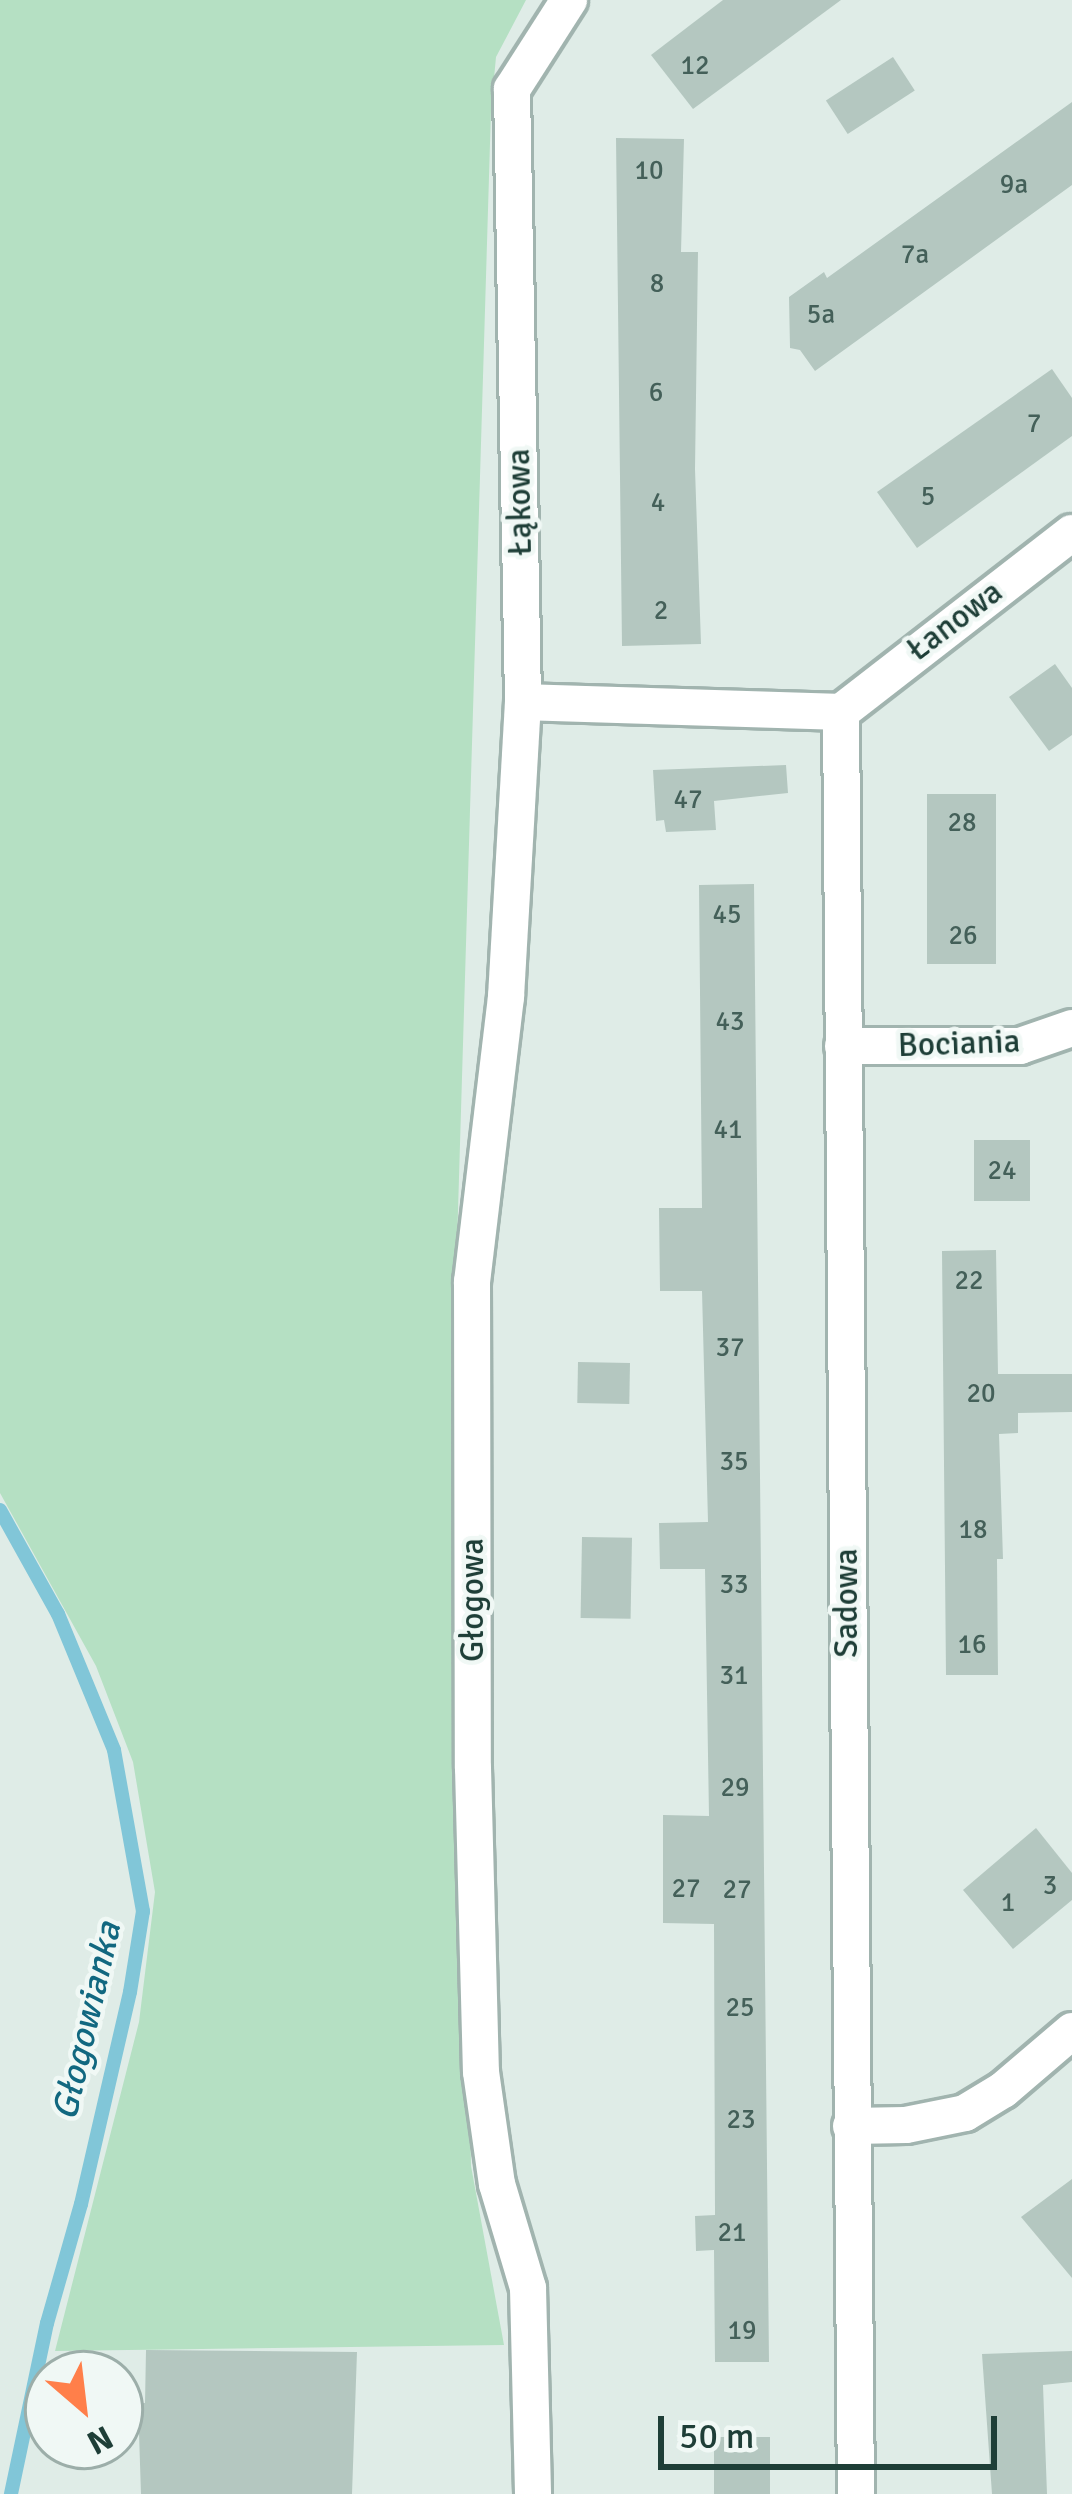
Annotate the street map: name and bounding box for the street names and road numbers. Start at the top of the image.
street label: Łąkowa [499,448,541,556]
street label: Łanowa [900,572,1010,670]
street label: Bociania [897,1022,1021,1066]
street label: Głogowa [453,1538,493,1662]
street label: Sadowa [827,1548,867,1658]

